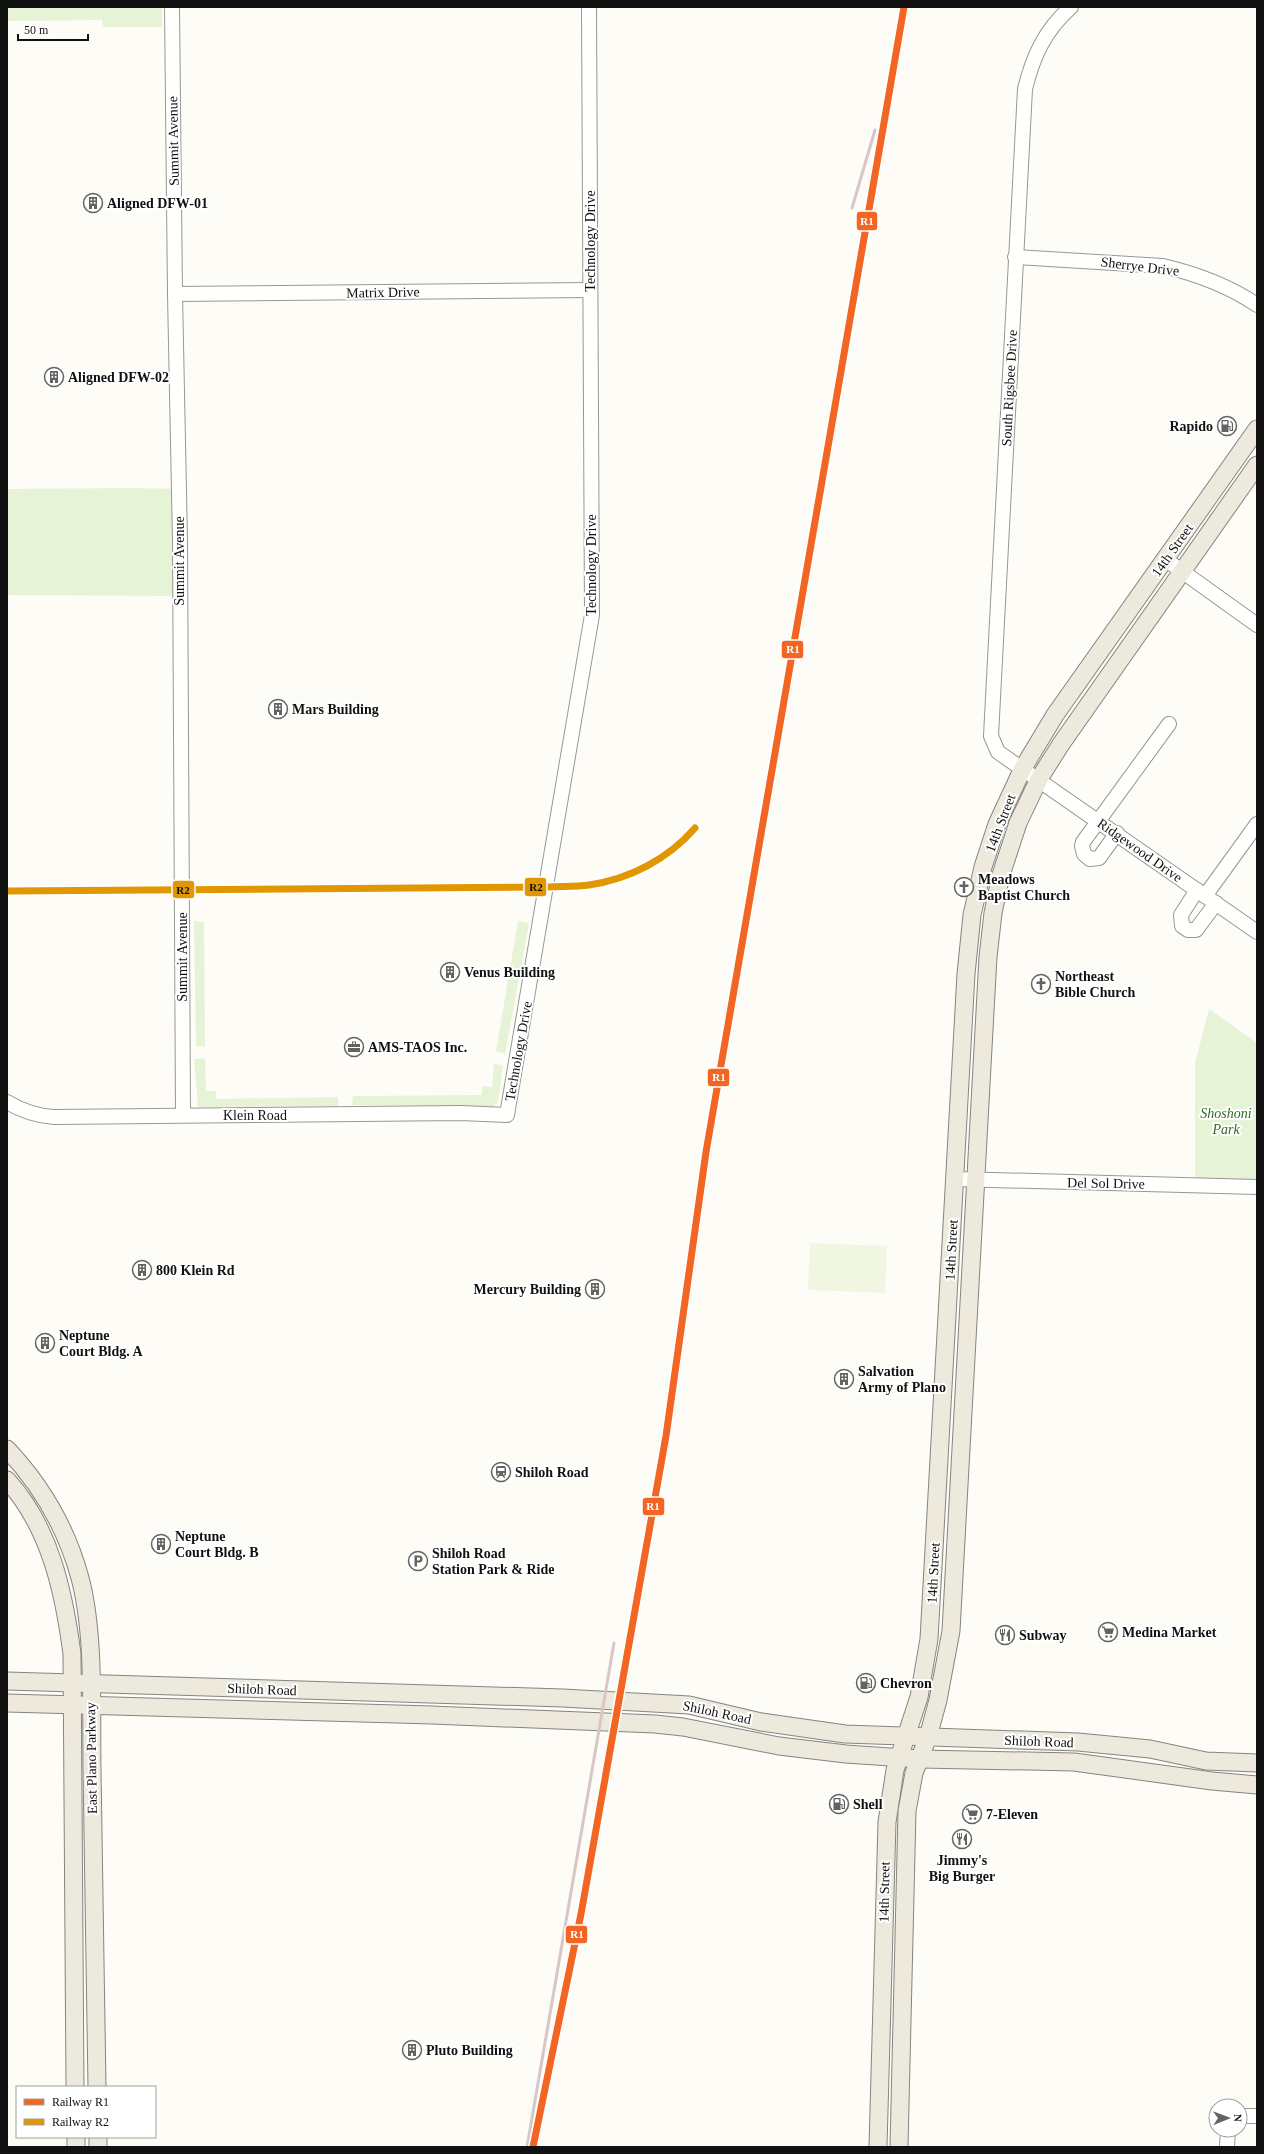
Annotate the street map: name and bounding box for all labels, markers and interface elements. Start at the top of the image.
scale bar [18,16,88,42]
text: 50 m [24,23,49,37]
street label: Summit Avenue [165,96,182,186]
street label: Technology Drive [583,190,598,292]
building icon: Aligned DFW-01 [82,192,104,214]
place label: Aligned DFW-01 [107,196,208,211]
line badge: R1 [856,211,878,231]
text: R1 [860,215,874,227]
street label: Sherrye Drive [1100,254,1180,279]
street label: Matrix Drive [346,284,420,301]
street label: South Rigsbee Drive [999,329,1020,447]
building icon: Aligned DFW-02 [43,366,65,388]
place label: Aligned DFW-02 [68,370,169,385]
fuel station icon: Rapido [1216,415,1238,437]
place label: Rapido [1169,419,1213,434]
street label: Technology Drive [584,514,599,616]
street label: Summit Avenue [172,516,187,606]
street label: 14th Street [1149,521,1196,580]
line badge: R1 [781,640,804,659]
text: R1 [786,643,800,655]
building icon: Mars Building [267,698,289,720]
place label: Mars Building [292,702,379,717]
street label: 14th Street [983,792,1018,854]
street label: Ridgewood Drive [1094,816,1185,885]
place label: Meadows Baptist Church [978,872,1070,903]
church icon: Meadows Baptist Church [953,876,975,898]
line badge: R2 [524,877,547,897]
line badge: R2 [172,880,195,899]
text: R2 [529,881,543,893]
text: R2 [176,884,190,896]
street label: Summit Avenue [175,912,190,1002]
building icon: Venus Building [439,961,461,983]
place label: Venus Building [464,965,555,980]
place label: Northeast Bible Church [1055,969,1135,1000]
church icon: Northeast Bible Church [1030,973,1052,995]
street label: Technology Drive [502,1000,535,1102]
office icon: AMS-TAOS Inc. [343,1036,365,1058]
place label: AMS-TAOS Inc. [368,1040,467,1055]
line badge: R1 [707,1068,730,1087]
text: R1 [712,1071,726,1083]
park label: Shoshoni Park [1200,1106,1252,1137]
street label: Klein Road [223,1108,287,1123]
street label: Del Sol Drive [1067,1175,1145,1192]
street label: 14th Street [942,1219,961,1281]
building icon: 800 Klein Rd [131,1259,153,1281]
place label: 800 Klein Rd [156,1263,235,1278]
building icon: Mercury Building [584,1278,606,1300]
place label: Mercury Building [474,1282,581,1297]
place label: Neptune Court Bldg. A [59,1328,144,1359]
building icon: Neptune Court Bldg. A [34,1332,56,1354]
place label: Salvation Army of Plano [858,1364,946,1395]
building icon: Salvation Army of Plano [833,1368,855,1390]
station icon: Shiloh Road [490,1461,512,1483]
place label: Shiloh Road [515,1465,589,1480]
line badge: R1 [642,1497,665,1516]
text: R1 [646,1500,660,1512]
place label: Neptune Court Bldg. B [175,1529,259,1560]
building icon: Neptune Court Bldg. B [150,1533,172,1555]
street label: 14th Street [924,1542,943,1604]
place label: Shiloh Road Station Park & Ride [432,1546,555,1577]
parking icon: Shiloh Road Station Park & Ride [407,1550,429,1572]
supermarket icon: Medina Market [1097,1621,1119,1643]
restaurant icon: Subway [994,1624,1016,1646]
place label: Medina Market [1122,1625,1217,1640]
place label: Subway [1019,1628,1066,1643]
fuel station icon: Chevron [855,1672,877,1694]
place label: Chevron [880,1676,932,1691]
street label: Shiloh Road [227,1681,297,1698]
street label: Shiloh Road [681,1698,753,1727]
street label: East Plano Parkway [83,1702,100,1814]
street label: Shiloh Road [1004,1733,1074,1750]
fuel station icon: Shell [828,1793,850,1815]
place label: Shell [853,1797,883,1812]
supermarket icon: 7-Eleven [961,1803,983,1825]
place label: 7-Eleven [986,1807,1038,1822]
restaurant icon: Jimmy's Big Burger [951,1828,973,1850]
place label: Jimmy's Big Burger [929,1853,995,1884]
street label: 14th Street [876,1861,893,1923]
line badge: R1 [565,1925,588,1944]
text: R1 [570,1928,584,1940]
building icon: Pluto Building [401,2039,423,2061]
place label: Pluto Building [426,2043,513,2058]
legend [16,2086,156,2138]
text: Railway R1 [52,2095,109,2109]
north arrow [1208,2098,1248,2138]
text: N [1232,2114,1244,2122]
text: Railway R2 [52,2115,109,2129]

